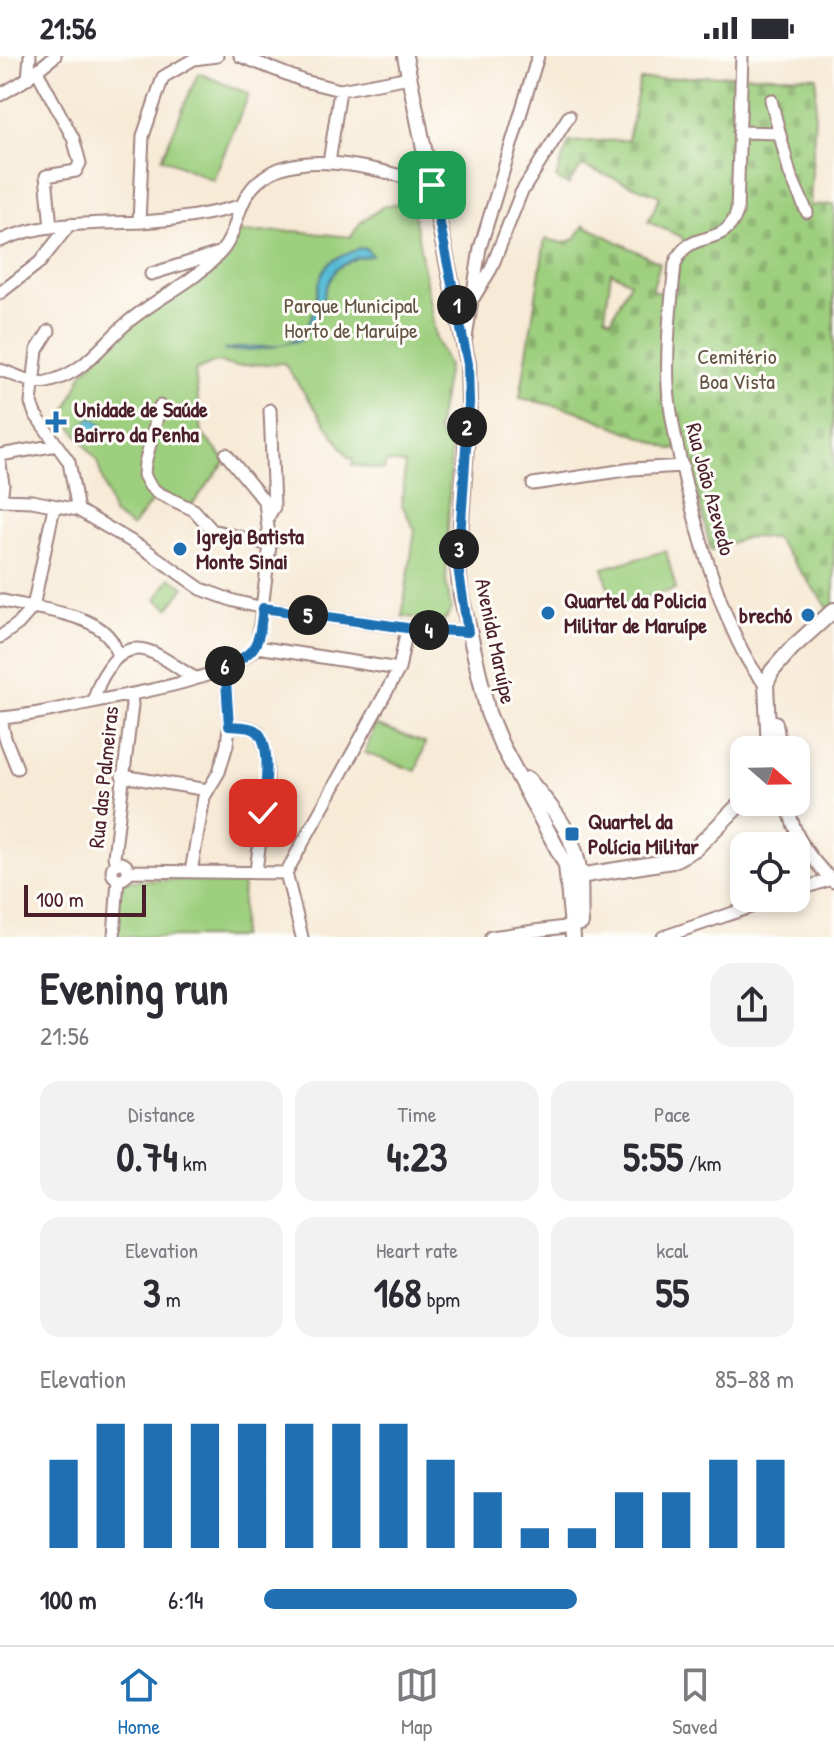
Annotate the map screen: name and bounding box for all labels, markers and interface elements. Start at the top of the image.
text: 21:56 [40,8,97,48]
pin [398,151,466,219]
icon: arrive [410,163,454,207]
pin: 1 [437,285,477,325]
park label: Parque Municipal Horto de Maruípe [284,290,418,345]
text: 1 [453,290,461,320]
park label: Cemitério Boa Vista [697,341,777,396]
place label: Unidade de Saúde Bairro da Penha [74,394,208,449]
pin: 2 [447,407,487,447]
marker: Unidade de Saúde Bairro da Penha [45,411,67,433]
text: 2 [462,412,472,442]
street label: Rua João Azevedo [679,419,743,559]
place label: Igreja Batista Monte Sinai [196,521,304,576]
pin: 3 [439,529,479,569]
text: 3 [454,534,464,564]
marker: Igreja Batista Monte Sinai [171,540,189,558]
street label: Avenida Maruípe [468,576,524,707]
place label: Quartel da Policia Militar de Maruípe [564,585,707,641]
pin: 5 [288,595,328,635]
text: 5 [303,600,313,630]
place label: brechó [739,600,792,630]
marker: Quartel da Policia Militar de Maruípe [539,604,557,622]
marker: brechó [799,606,817,624]
pin: 4 [409,610,449,650]
text: 4 [425,615,433,645]
pin: 6 [205,646,245,686]
text: 6 [221,651,229,681]
street label: Rua das Palmeiras [81,705,125,849]
north arrow [730,736,810,816]
map controls [730,736,810,912]
pin [229,779,297,847]
icon: check [241,791,285,835]
place label: Quartel da Polícia Militar [588,806,699,861]
marker: Quartel da Polícia Militar [563,825,581,843]
button: locate [730,832,810,912]
scale bar [24,881,146,917]
text: 100 m [36,884,84,914]
text: Evening run [40,958,228,1018]
button: share [710,963,794,1047]
text: 21:56 [40,1018,89,1053]
text: Distance [128,1099,195,1129]
text: Time [398,1099,436,1129]
text: Pace [654,1099,691,1129]
text: 0.74 [116,1129,178,1183]
text: 4:23 [387,1129,447,1183]
text: 5:55 [623,1129,683,1183]
text: km [178,1148,207,1178]
text: /km [683,1148,722,1178]
text: Elevation [125,1235,198,1265]
text: Heart rate [376,1235,458,1265]
text: kcal [656,1235,688,1265]
text: 3 [143,1265,161,1319]
text: 168 [374,1265,422,1319]
text: 55 [655,1265,689,1319]
text: m [161,1284,181,1314]
text: bpm [422,1284,460,1314]
text: Elevation [40,1361,126,1396]
text: 85–88 m [715,1361,794,1396]
text: 100 m [40,1582,96,1617]
text: 6:14 [168,1582,204,1617]
tab: Home [117,1663,161,1741]
tab: Map [395,1663,439,1741]
tab: Saved [672,1663,717,1741]

